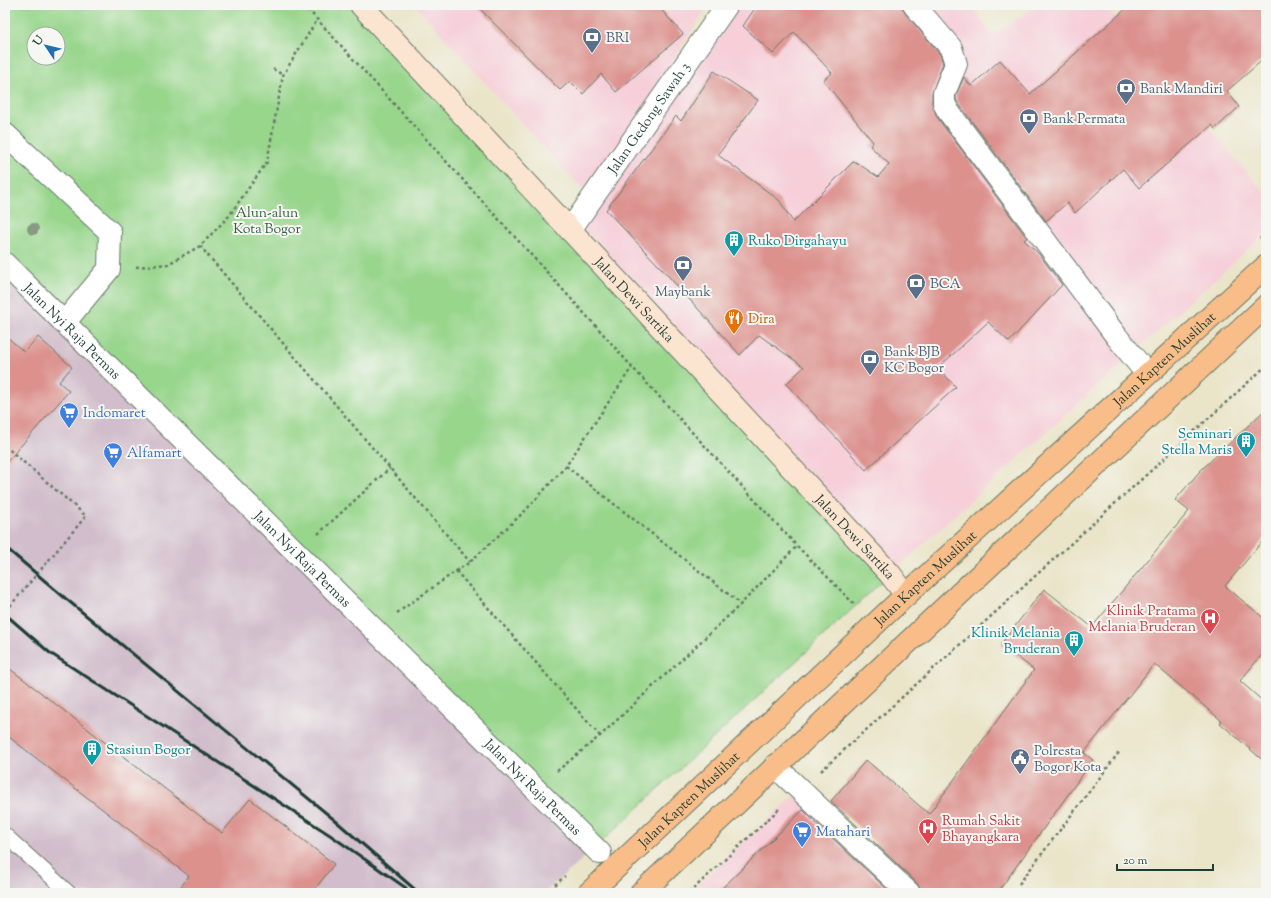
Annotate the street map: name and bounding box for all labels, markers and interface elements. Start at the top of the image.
north arrow [26,26,66,66]
bank icon: BRI [581,26,603,54]
place label: BRI [606,29,630,49]
text: U [29,33,48,50]
street label: Jalan Gedong Sawah 3 [603,59,696,179]
bank icon: Bank Mandiri [1115,77,1137,105]
place label: Bank Mandiri [1140,80,1223,100]
bank icon: Bank Permata [1018,107,1040,135]
place label: Bank Permata [1043,110,1126,130]
park label: Alun-alun Kota Bogor [233,204,301,240]
building icon: Ruko Dirgahayu [723,229,745,257]
place label: Ruko Dirgahayu [748,232,847,252]
street label: Jalan Dewi Sartika [588,253,678,348]
bank icon: Maybank [672,254,694,282]
bank icon: BCA [905,272,927,300]
place label: BCA [930,275,962,295]
street label: Jalan Nyi Raja Permas [17,279,124,385]
place label: Maybank [655,283,711,303]
restaurant icon: Dira [723,307,745,335]
street label: Jalan Kapten Muslihat [1109,308,1221,413]
place label: Dira [748,310,775,330]
place label: Bank BJB KC Bogor [884,343,945,379]
bank icon: Bank BJB KC Bogor [859,348,881,376]
supermarket icon: Indomaret [58,401,80,429]
place label: Indomaret [83,404,146,424]
place label: Seminari Stella Maris [1161,425,1232,461]
building icon: Seminari Stella Maris [1235,430,1257,458]
supermarket icon: Alfamart [102,441,124,469]
place label: Alfamart [127,444,182,464]
street label: Jalan Dewi Sartika [808,490,899,585]
street label: Jalan Nyi Raja Permas [248,507,354,613]
street label: Jalan Kapten Muslihat [870,527,982,632]
place label: Klinik Pratama Melania Bruderan [1088,602,1197,638]
hospital icon: Klinik Pratama Melania Bruderan [1199,607,1221,635]
place label: Klinik Melania Bruderan [971,624,1061,660]
building icon: Klinik Melania Bruderan [1063,629,1085,657]
street label: Jalan Nyi Raja Permas [478,735,585,841]
building icon: Stasiun Bogor [81,738,103,766]
place label: Stasiun Bogor [106,741,191,761]
place label: Polresta Bogor Kota [1034,742,1102,778]
public building icon: Polresta Bogor Kota [1009,747,1031,775]
street label: Jalan Kapten Muslihat [634,748,745,854]
place label: Rumah Sakit Bhayangkara [942,812,1020,848]
hospital icon: Rumah Sakit Bhayangkara [917,817,939,845]
supermarket icon: Matahari [791,820,813,848]
place label: Matahari [816,823,870,843]
scale bar [1117,846,1213,872]
text: 20 m [1123,852,1148,870]

